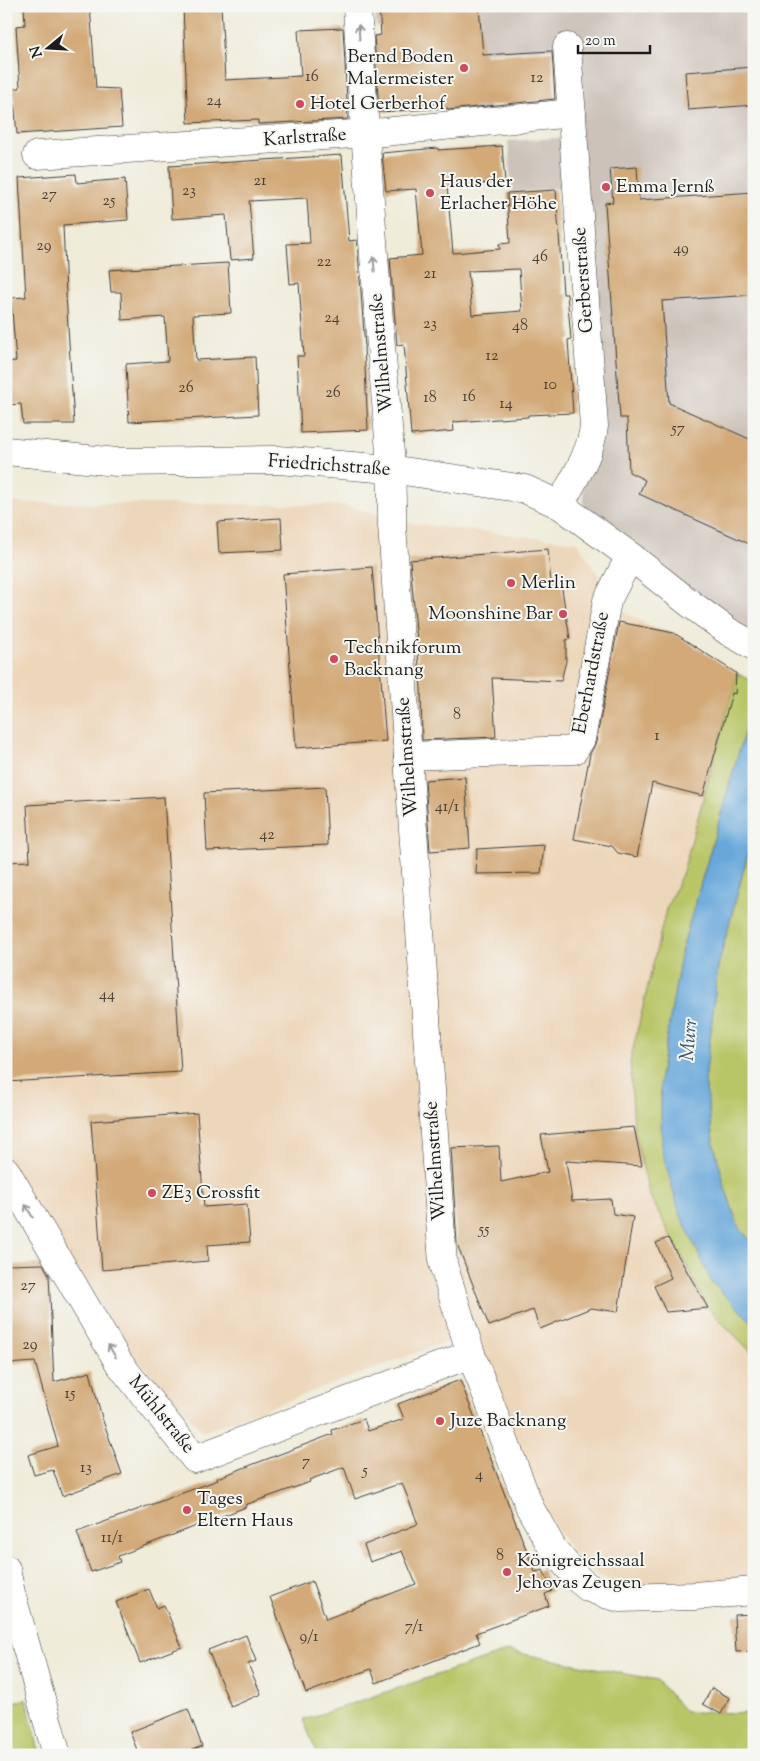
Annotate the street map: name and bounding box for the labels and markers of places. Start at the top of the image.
place label: Bernd Boden Malermeister [347,44,454,93]
marker: Bernd Boden Malermeister [458,62,470,74]
place label: Hotel Gerberhof [310,91,447,118]
marker: Hotel Gerberhof [294,98,306,110]
place label: Haus der Erlacher Höhe [440,169,557,218]
place label: Emma Jernß [616,174,714,201]
marker: Emma Jernß [600,181,612,193]
marker: Haus der Erlacher Höhe [424,187,436,199]
place label: Merlin [521,570,576,597]
marker: Merlin [505,577,517,589]
place label: Moonshine Bar [428,601,553,628]
marker: Moonshine Bar [557,608,569,620]
place label: Technikforum Backnang [344,635,462,684]
marker: Technikforum Backnang [328,653,340,665]
place label: ZE3 Crossfit [162,1180,261,1207]
marker: ZE3 Crossfit [146,1187,158,1199]
place label: Juze Backnang [449,1408,566,1435]
marker: Juze Backnang [434,1415,446,1427]
place label: Tages Eltern Haus [197,1486,293,1535]
marker: Tages Eltern Haus [181,1504,193,1516]
place label: Königreichssaal Jehovas Zeugen [516,1548,645,1597]
marker: Königreichssaal Jehovas Zeugen [501,1566,513,1578]

